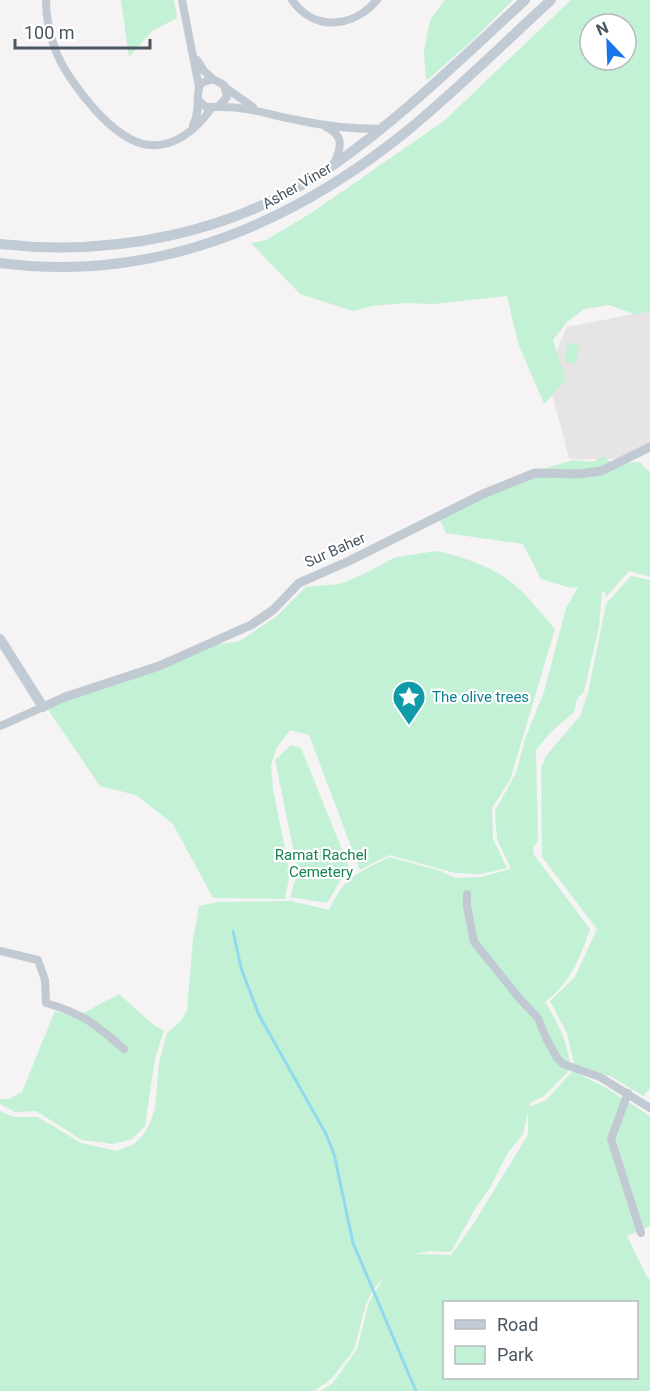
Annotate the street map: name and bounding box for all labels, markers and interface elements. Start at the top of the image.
scale bar [15,12,150,50]
north arrow [578,12,638,72]
text: N [593,18,611,40]
text: 100 m [24,22,75,43]
street label: Asher Viner [259,159,335,213]
street label: Sur Baher [302,529,368,571]
place icon: The olive trees [391,679,427,726]
place label: The olive trees [432,688,529,706]
park label: Ramat Rachel Cemetery [275,846,367,881]
legend [443,1301,638,1379]
text: Road [497,1314,538,1335]
text: Park [497,1344,534,1365]

